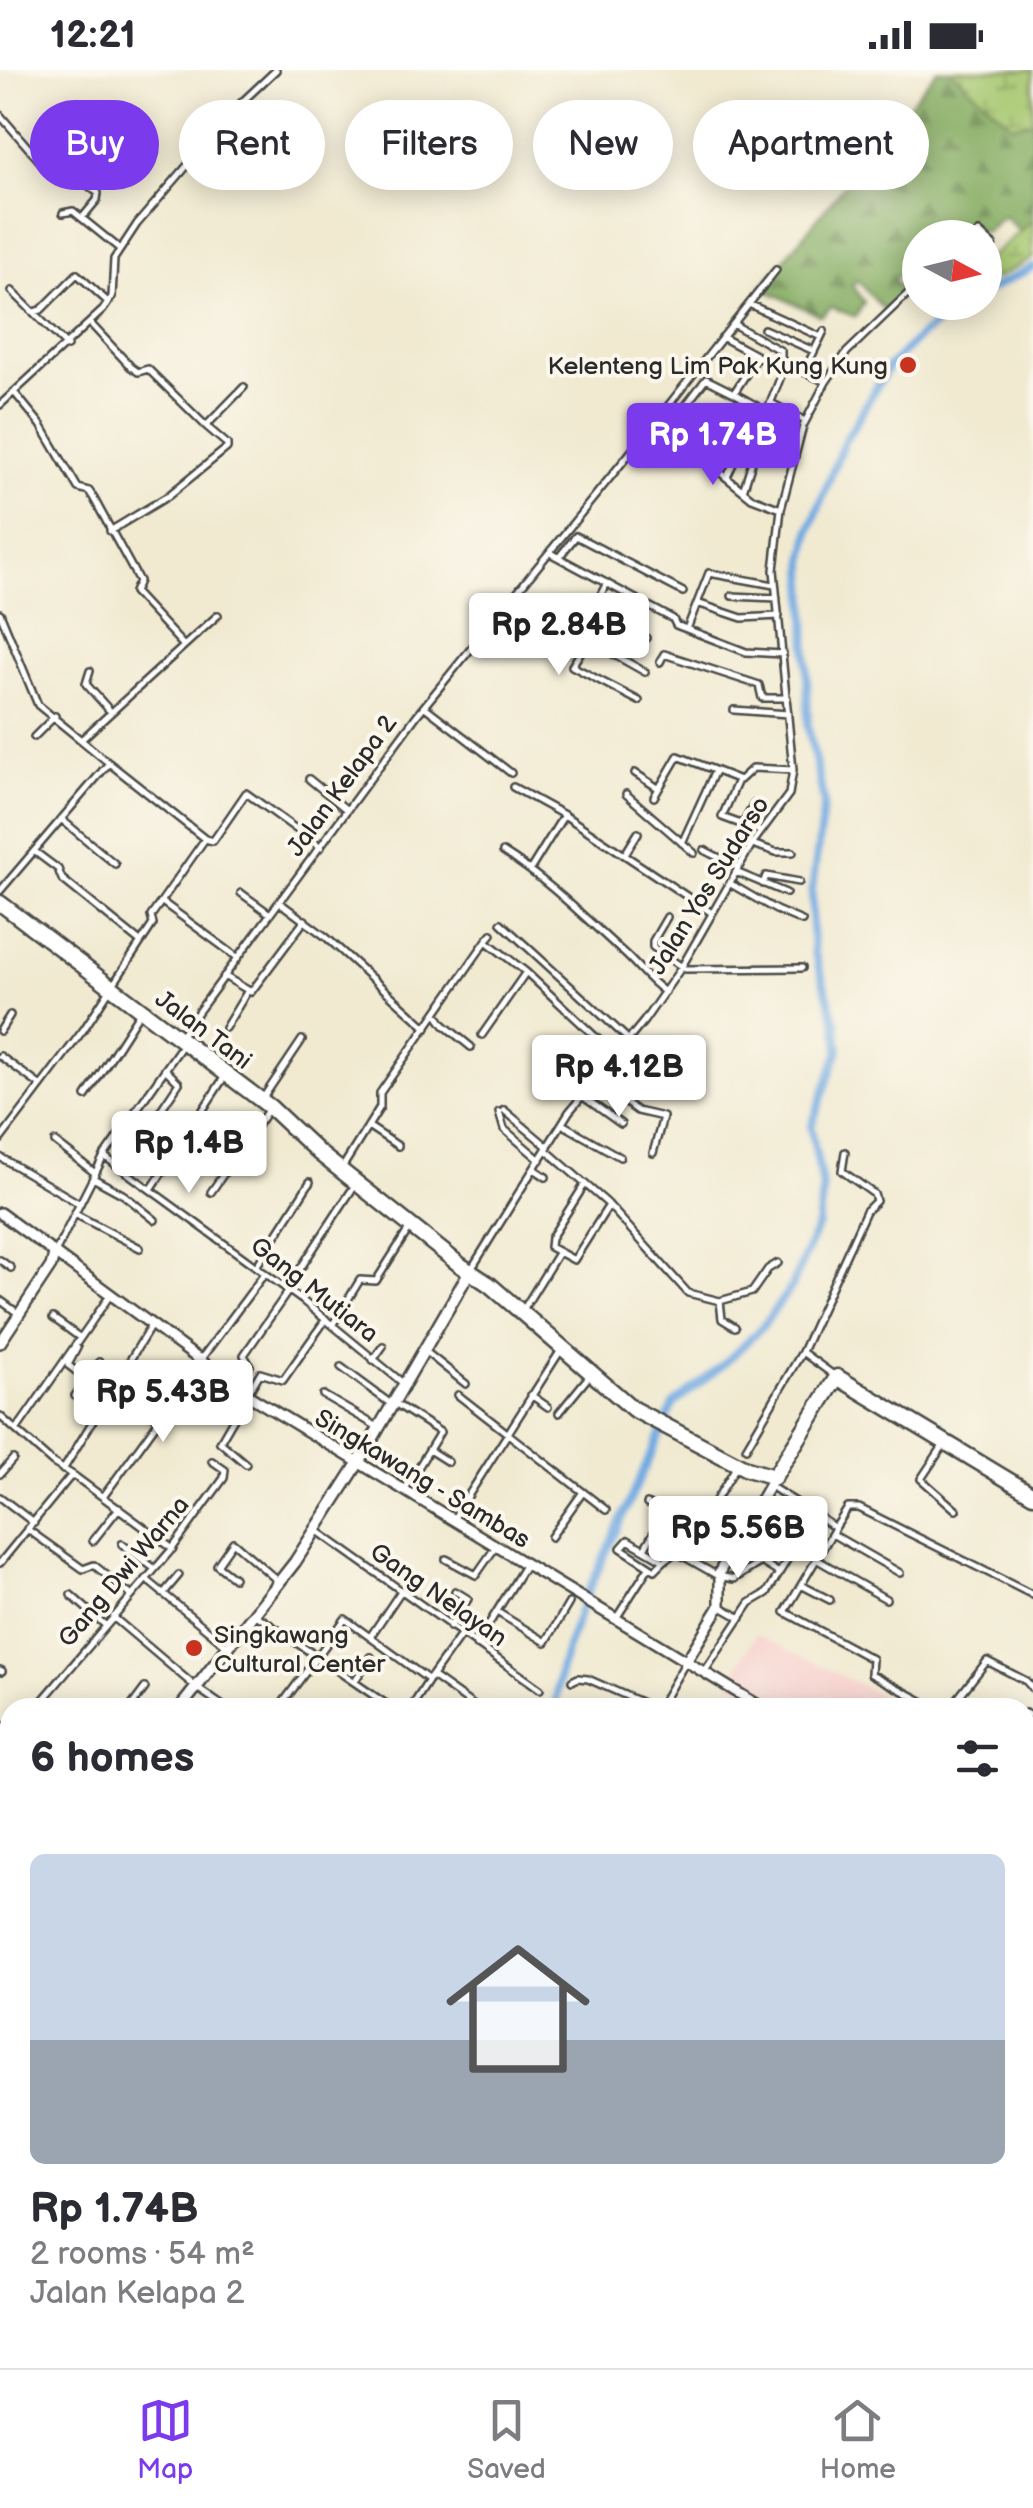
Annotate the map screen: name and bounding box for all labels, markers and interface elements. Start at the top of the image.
text: 12:21 [50,13,136,58]
chip: Buy [30,100,159,190]
chip: Rent [179,100,325,190]
chip: Filters [345,100,513,190]
chip: New [533,100,673,190]
chip: Apartment [693,100,929,190]
north arrow [902,220,1002,320]
map controls [902,220,1002,320]
place label: Kelenteng Lim Pak Kung Kung [548,351,888,382]
marker: Kelenteng Lim Pak Kung Kung [897,354,919,376]
pin: Rp 1.74B [610,403,816,488]
text: Rp 1.74B [649,416,777,455]
pin: Rp 2.84B [456,593,662,678]
text: Rp 2.84B [491,606,627,645]
street label: Jalan Kelapa 2 [280,709,404,863]
street label: Jalan Yos Sudarso [642,791,776,980]
street label: Jalan Tani [149,984,257,1077]
pin: Rp 4.12B [516,1035,722,1120]
text: Rp 4.12B [554,1048,684,1087]
pin: Rp 1.4B [97,1111,281,1196]
text: Rp 1.4B [134,1124,244,1163]
street label: Gang Mutiara [244,1231,384,1350]
pin: Rp 5.43B [60,1360,266,1445]
text: Rp 5.43B [96,1373,230,1412]
street label: Singkawang - Sambas [309,1403,536,1556]
street label: Gang Dwi Warna [52,1490,196,1654]
pin: Rp 5.56B [635,1496,841,1581]
text: Rp 5.56B [671,1509,805,1548]
street label: Gang Nelayan [364,1537,513,1654]
place label: Singkawang Cultural Center [214,1620,386,1680]
marker: Singkawang Cultural Center [183,1637,205,1659]
icon: filters [950,1731,1005,1786]
text: 6 homes [30,1733,194,1784]
icon: home [428,1919,608,2099]
text: Rp 1.74B [30,2184,199,2235]
text: 2 rooms · 54 m² [30,2235,255,2274]
text: Jalan Kelapa 2 [30,2274,244,2313]
tab: Map [137,2393,193,2486]
tab: Saved [467,2393,546,2486]
tab: Home [820,2393,896,2486]

